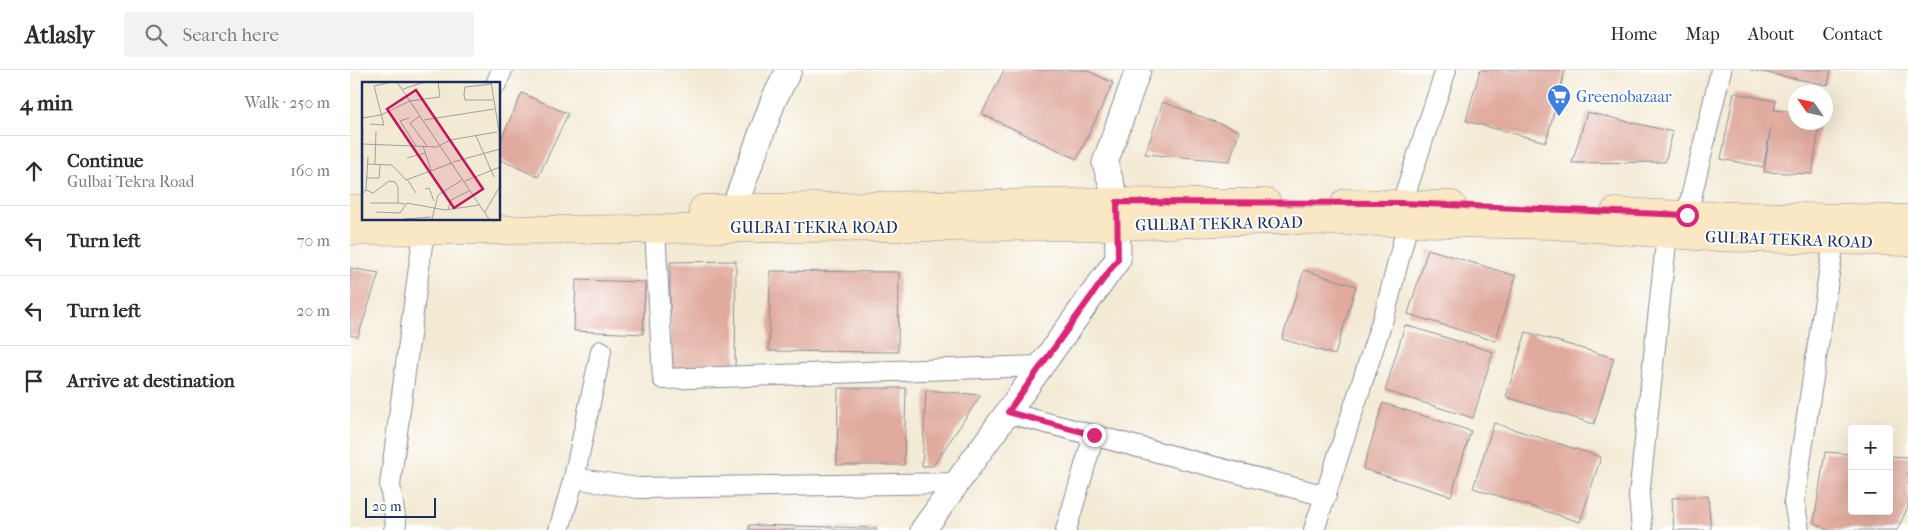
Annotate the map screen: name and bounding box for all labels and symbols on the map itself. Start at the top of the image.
inset map [362,82,500,220]
supermarket icon: Greenobazaar [1546,83,1572,117]
north arrow [1788,85,1833,130]
place label: Greenobazaar [1576,87,1672,106]
route start [1676,204,1699,227]
street label: GULBAI TEKRA ROAD [1135,213,1303,234]
street label: GULBAI TEKRA ROAD [730,218,898,237]
street label: GULBAI TEKRA ROAD [1705,227,1873,252]
route end [1083,424,1106,447]
scale bar [365,495,436,518]

